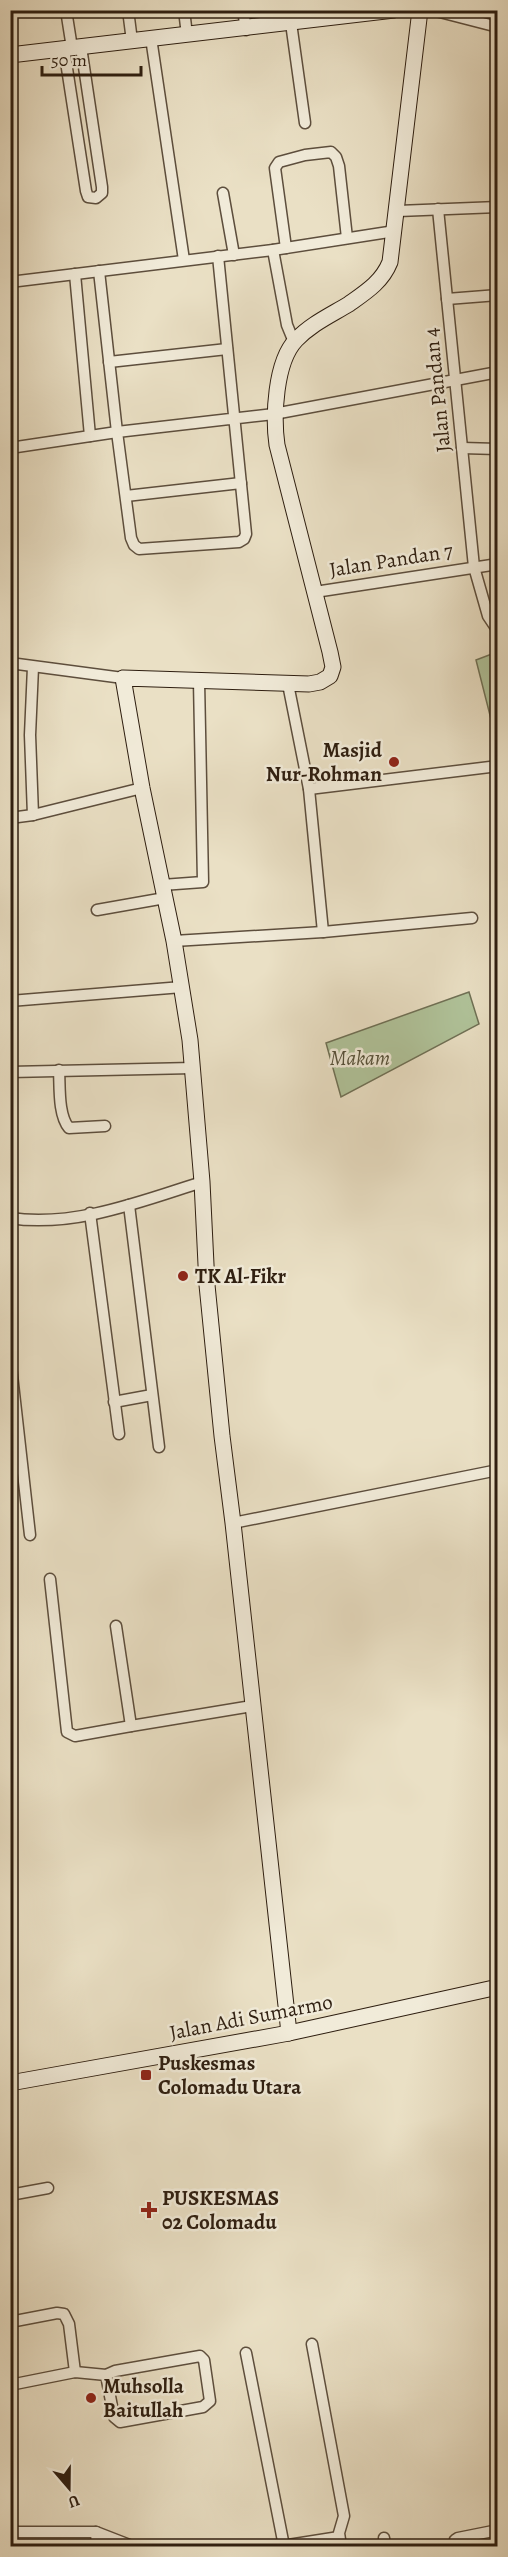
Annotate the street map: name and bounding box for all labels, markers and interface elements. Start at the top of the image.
scale bar [42,39,141,77]
text: 50 m [51,48,87,72]
street label: Jalan Pandan 4 [417,326,457,454]
street label: Jalan Pandan 7 [327,536,455,584]
place label: Masjid Nur-Rohman [266,736,383,788]
marker: Masjid Nur-Rohman [387,755,401,769]
park label: Makam [330,1044,390,1072]
place label: TK Al-Fikr [195,1262,286,1290]
marker: TK Al-Fikr [176,1269,190,1283]
street label: Jalan Adi Sumarmo [167,1987,335,2047]
place label: Puskesmas Colomadu Utara [158,2049,302,2101]
marker: Puskesmas Colomadu Utara [139,2068,153,2082]
place label: PUSKESMAS 02 Colomadu [162,2184,279,2236]
marker: PUSKESMAS 02 Colomadu [140,2201,158,2219]
place label: Muhsolla Baitullah [103,2372,185,2424]
marker: Muhsolla Baitullah [84,2391,98,2405]
north arrow [39,2458,99,2518]
text: U [65,2489,82,2513]

